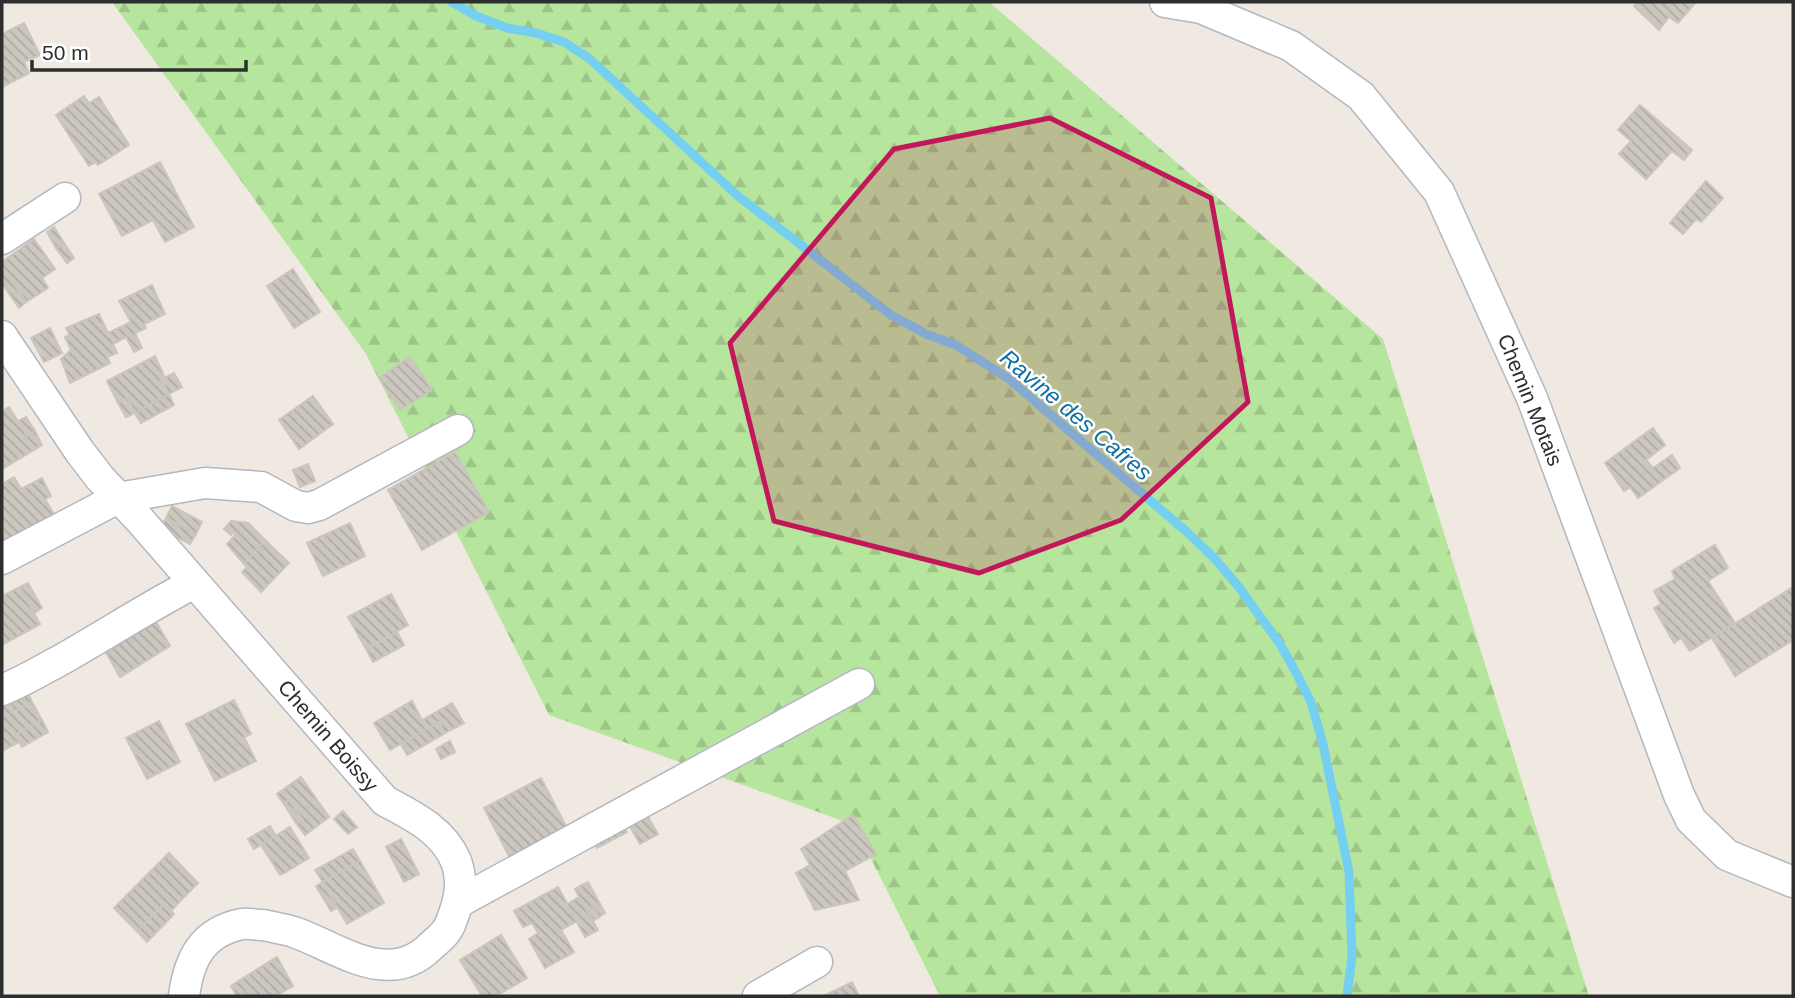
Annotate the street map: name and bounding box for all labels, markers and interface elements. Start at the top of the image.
scale bar [32,28,245,72]
text: 50 m [42,41,89,64]
street label: Chemin Motais [1494,331,1567,469]
water label: Ravine des Cafres [995,344,1157,486]
street label: Chemin Boissy [274,675,383,796]

